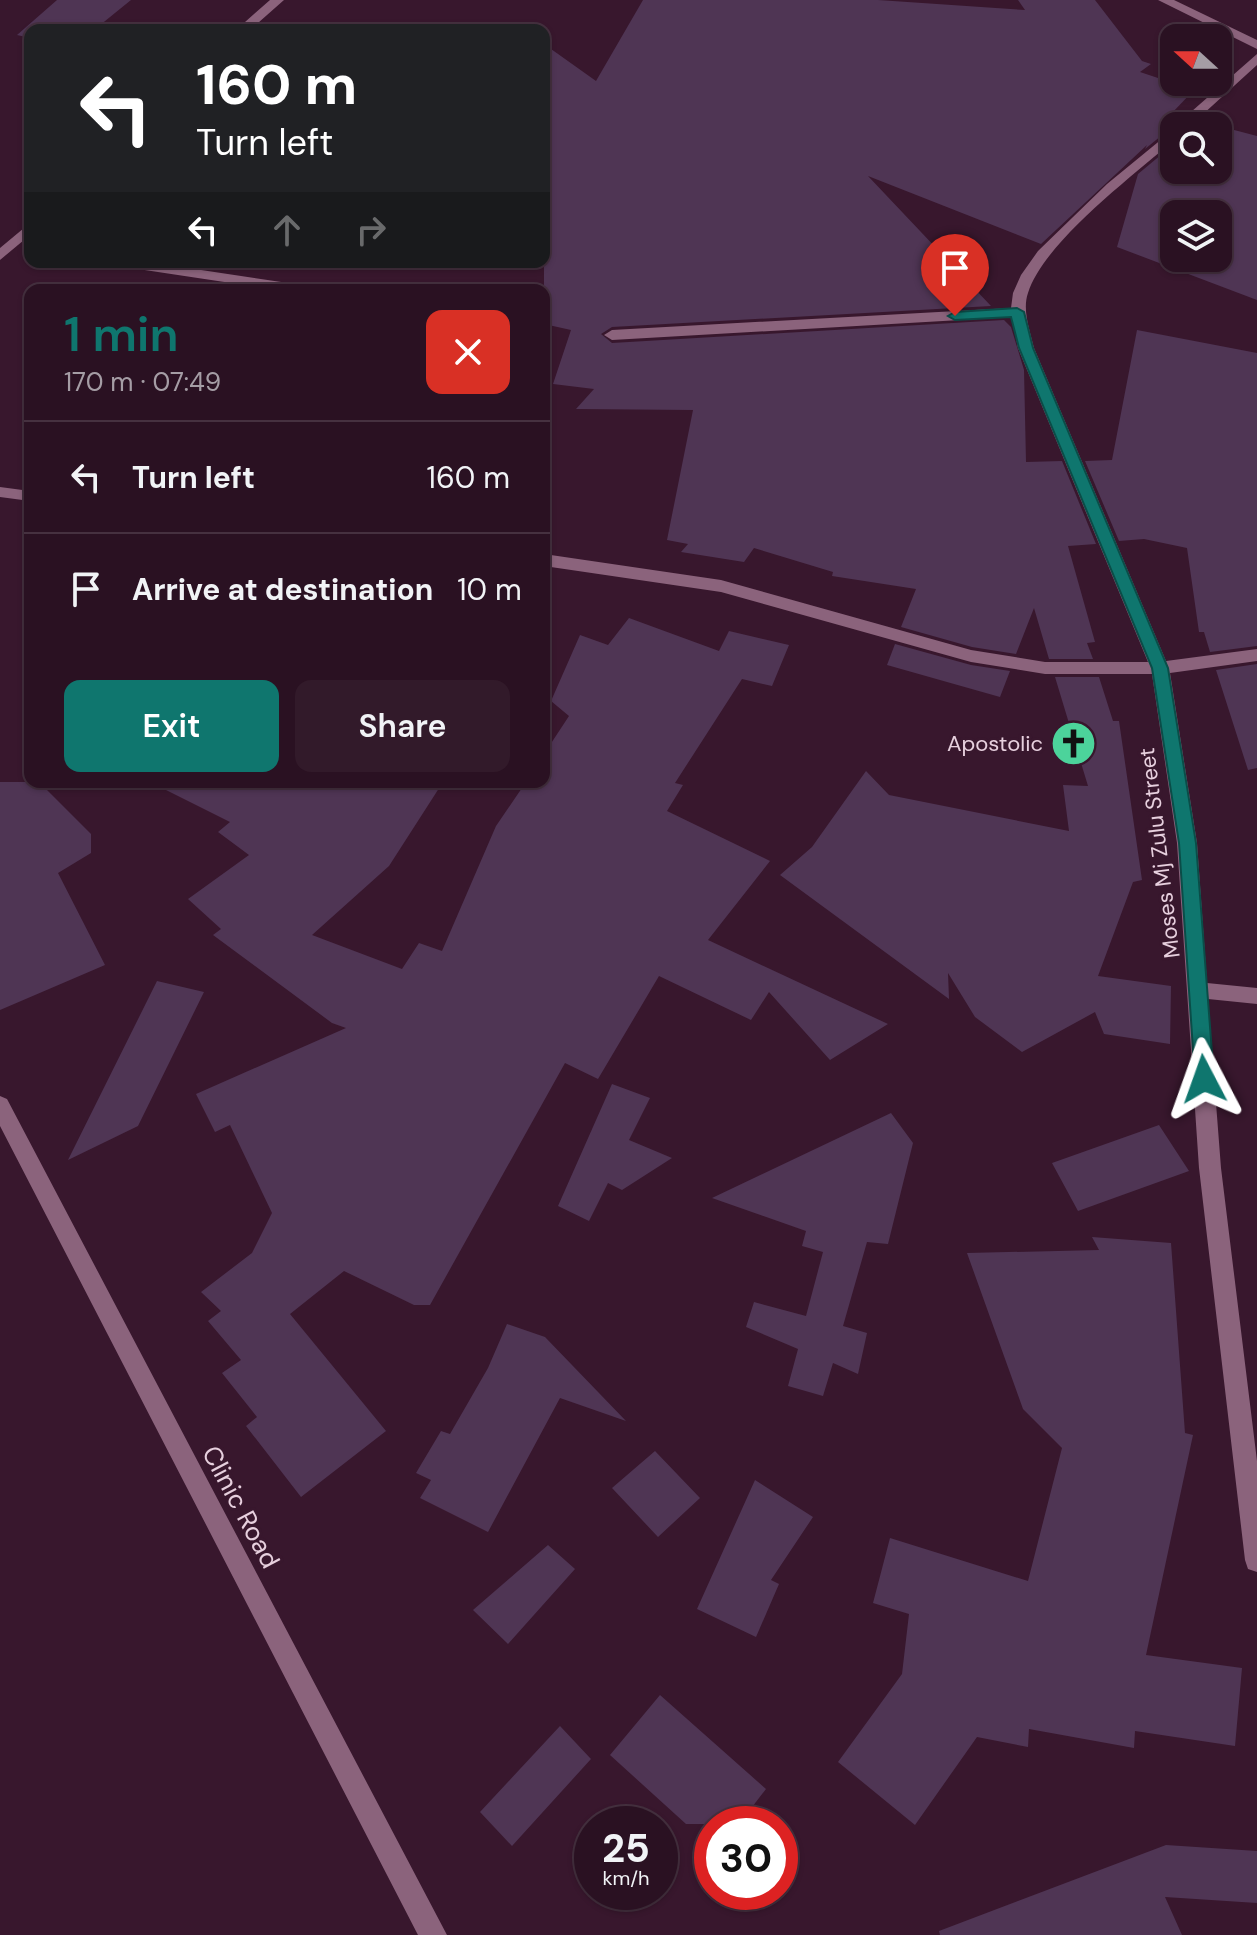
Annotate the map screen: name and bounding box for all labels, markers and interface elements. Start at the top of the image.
north arrow [1160,24,1232,96]
map controls [1160,24,1232,272]
text: 160 m [196,48,357,121]
icon: left [64,56,168,160]
button: search [1160,112,1232,184]
text: Turn left [196,119,333,166]
button: layers [1160,200,1232,272]
icon: left [181,208,225,252]
icon: ahead [265,208,309,252]
icon: right [349,208,393,252]
pin [921,234,989,316]
icon: arrive [933,246,977,290]
text: 1 min [64,303,179,366]
button: close [426,310,510,394]
text: 170 m · 07:49 [64,365,221,399]
icon: left [64,455,108,499]
text: Turn left [132,458,255,497]
text: 160 m [427,458,510,497]
icon: arrive [64,567,108,611]
text: Arrive at destination [132,570,433,609]
text: 10 m [457,570,522,609]
button: Exit [64,680,279,772]
button: Share [295,680,510,772]
church icon: Apostolic [1050,719,1098,767]
place label: Apostolic [947,729,1043,758]
street label: Moses Mj Zulu Street [1132,746,1187,960]
position arrow [1162,1037,1246,1121]
street label: Clinic Road [194,1440,288,1574]
speed limit sign: 30 [694,1806,798,1910]
text: 25 [602,1822,650,1874]
text: km/h [602,1865,650,1891]

